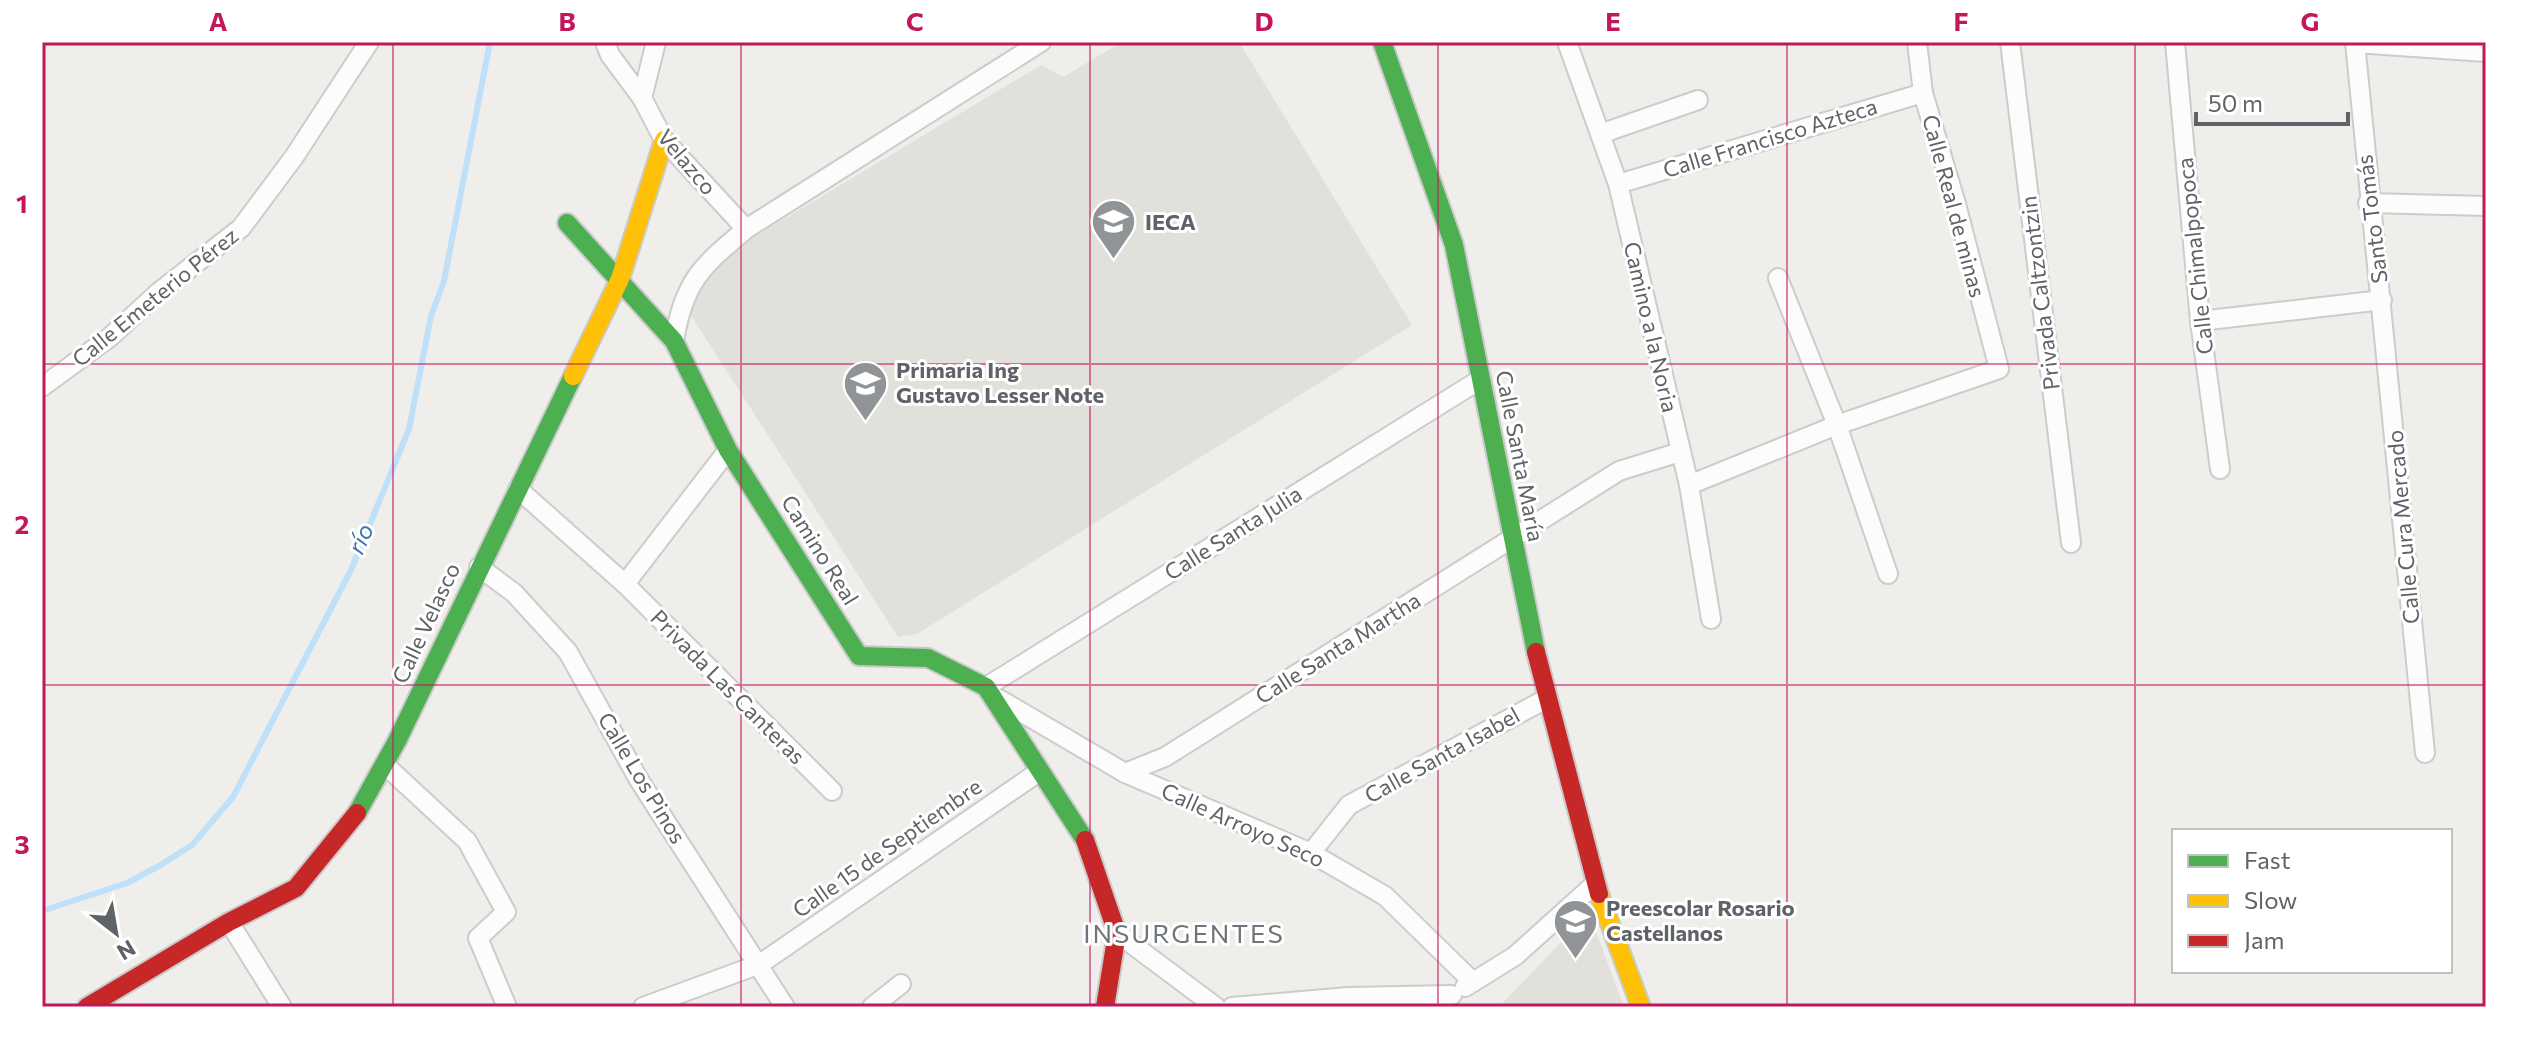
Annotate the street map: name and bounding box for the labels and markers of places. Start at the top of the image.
school or university icon: IECA [1090,198,1138,261]
place label: IECA [1145,208,1196,235]
place label: Primaria Ing Gustavo Lesser Note [896,356,1104,408]
school or university icon: Primaria Ing Gustavo Lesser Note [841,359,889,422]
place label: Preescolar Rosario Castellanos [1606,894,1795,946]
school or university icon: Preescolar Rosario Castellanos [1551,897,1599,960]

